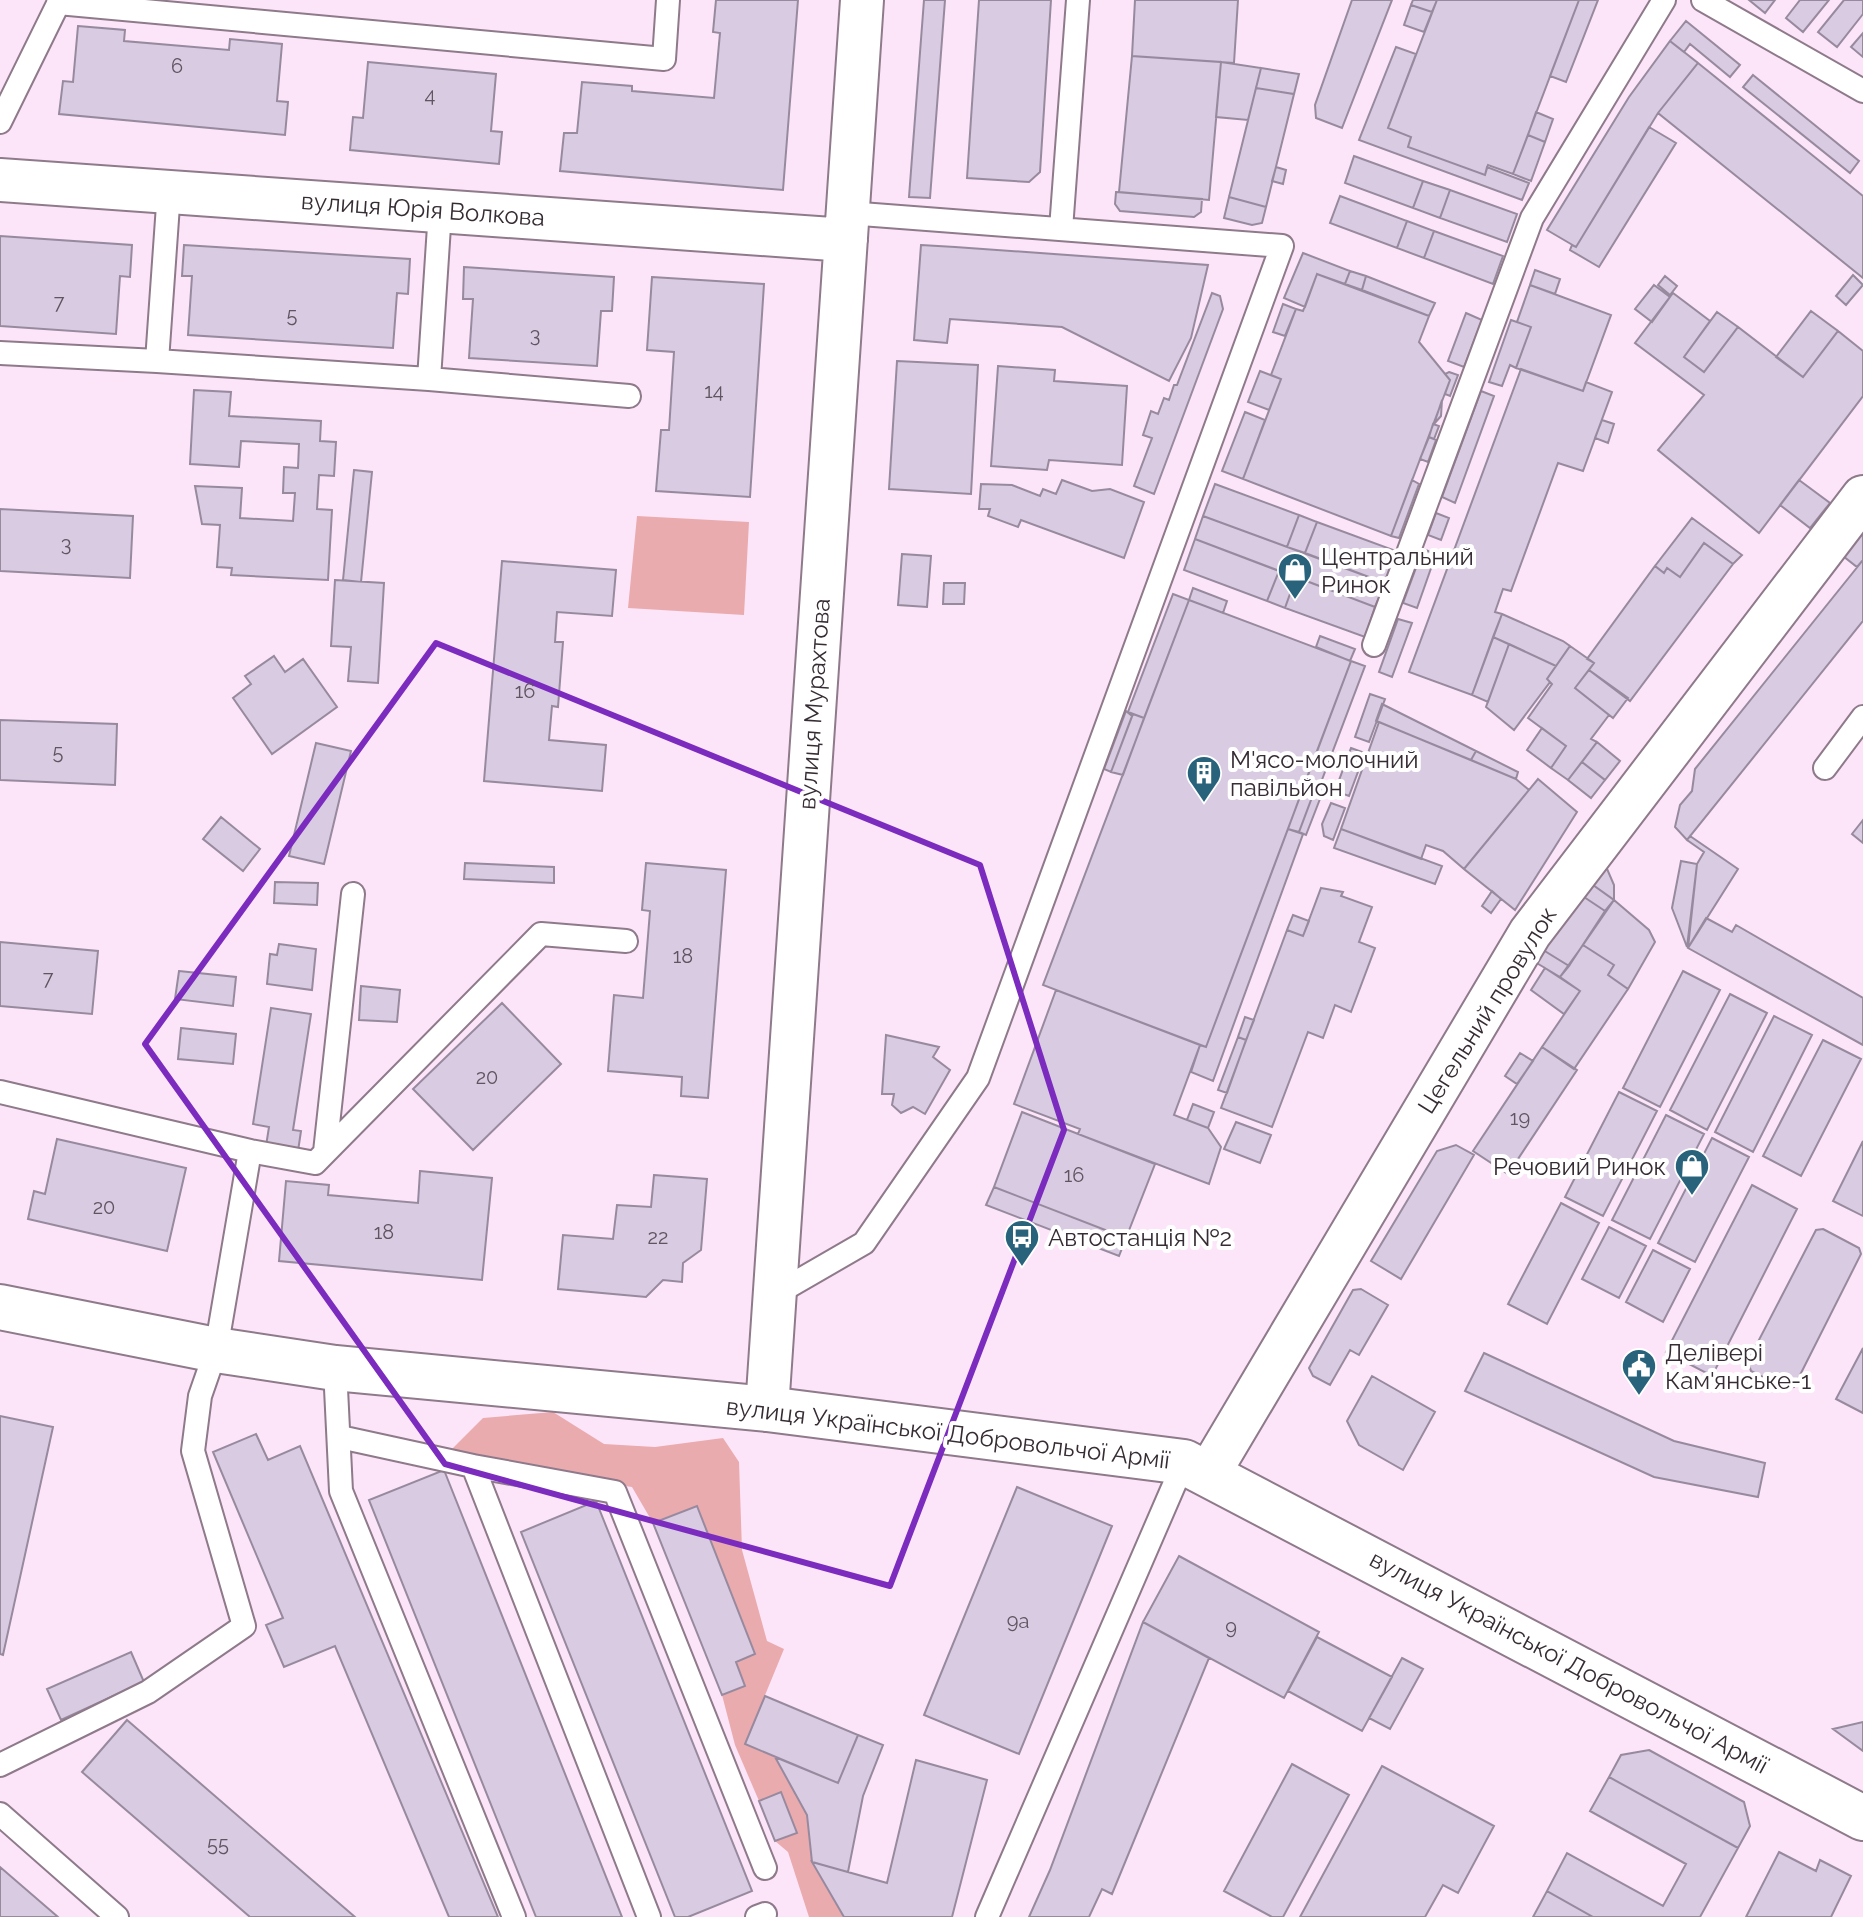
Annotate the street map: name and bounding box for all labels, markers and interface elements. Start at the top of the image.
house number: 6 [171,54,183,78]
house number: 4 [425,83,436,107]
street label: вулиця Юрія Волкова [300,186,546,232]
house number: 7 [54,290,65,314]
house number: 5 [287,303,298,327]
house number: 3 [530,323,540,347]
house number: 14 [704,379,724,403]
house number: 3 [61,532,71,556]
place label: Центральний Ринок [1321,542,1474,599]
shop icon: Центральний Ринок [1276,551,1314,601]
street label: вулиця Мурахтова [792,597,836,811]
house number: 16 [515,679,535,703]
house number: 5 [53,740,64,764]
place label: М'ясо-молочний павільйон [1230,745,1419,802]
building icon: М'ясо-молочний павільйон [1185,754,1223,804]
street label: Цегельний провулок [1412,901,1562,1119]
house number: 18 [673,944,693,968]
house number: 7 [43,966,54,990]
house number: 20 [476,1065,498,1089]
house number: 19 [1510,1106,1530,1130]
shop icon: Речовий Ринок [1673,1147,1711,1197]
place label: Речовий Ринок [1493,1152,1666,1181]
house number: 16 [1064,1163,1084,1187]
house number: 20 [93,1195,115,1219]
bus stop icon: Автостанція №2 [1003,1218,1041,1268]
house number: 18 [374,1220,394,1244]
place label: Автостанція №2 [1048,1223,1232,1252]
house number: 22 [648,1225,668,1249]
place label: Делівері Кам'янське-1 [1665,1338,1811,1395]
public building icon: Делівері Кам'янське-1 [1620,1347,1658,1397]
street label: вулиця Української Добровольчої Армії [724,1391,1172,1475]
street label: вулиця Української Добровольчої Армії [1365,1544,1774,1780]
house number: 9а [1007,1609,1029,1633]
house number: 9 [1225,1615,1237,1639]
house number: 55 [207,1832,229,1856]

